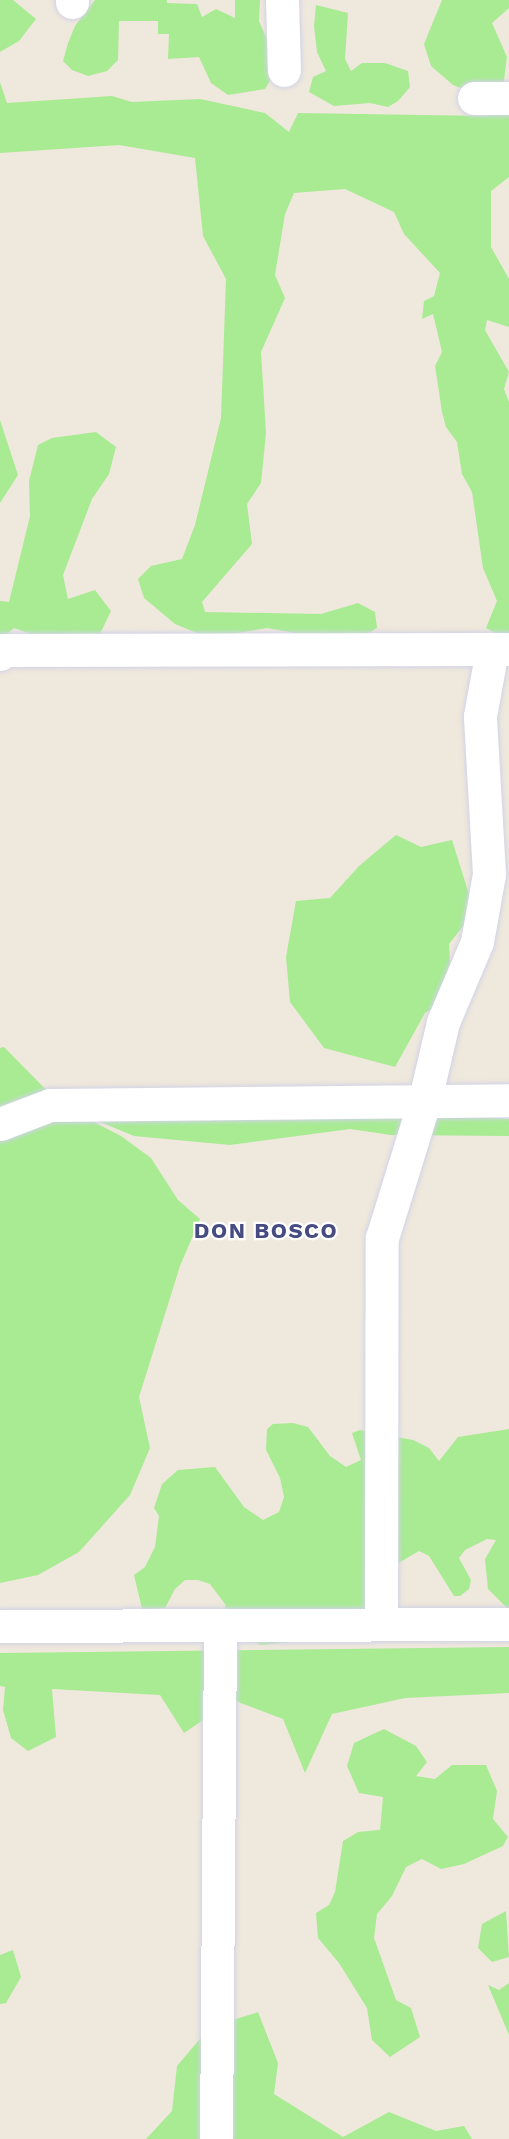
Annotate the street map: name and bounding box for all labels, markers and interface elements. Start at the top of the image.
district label: DON BOSCO [194,1218,338,1244]

